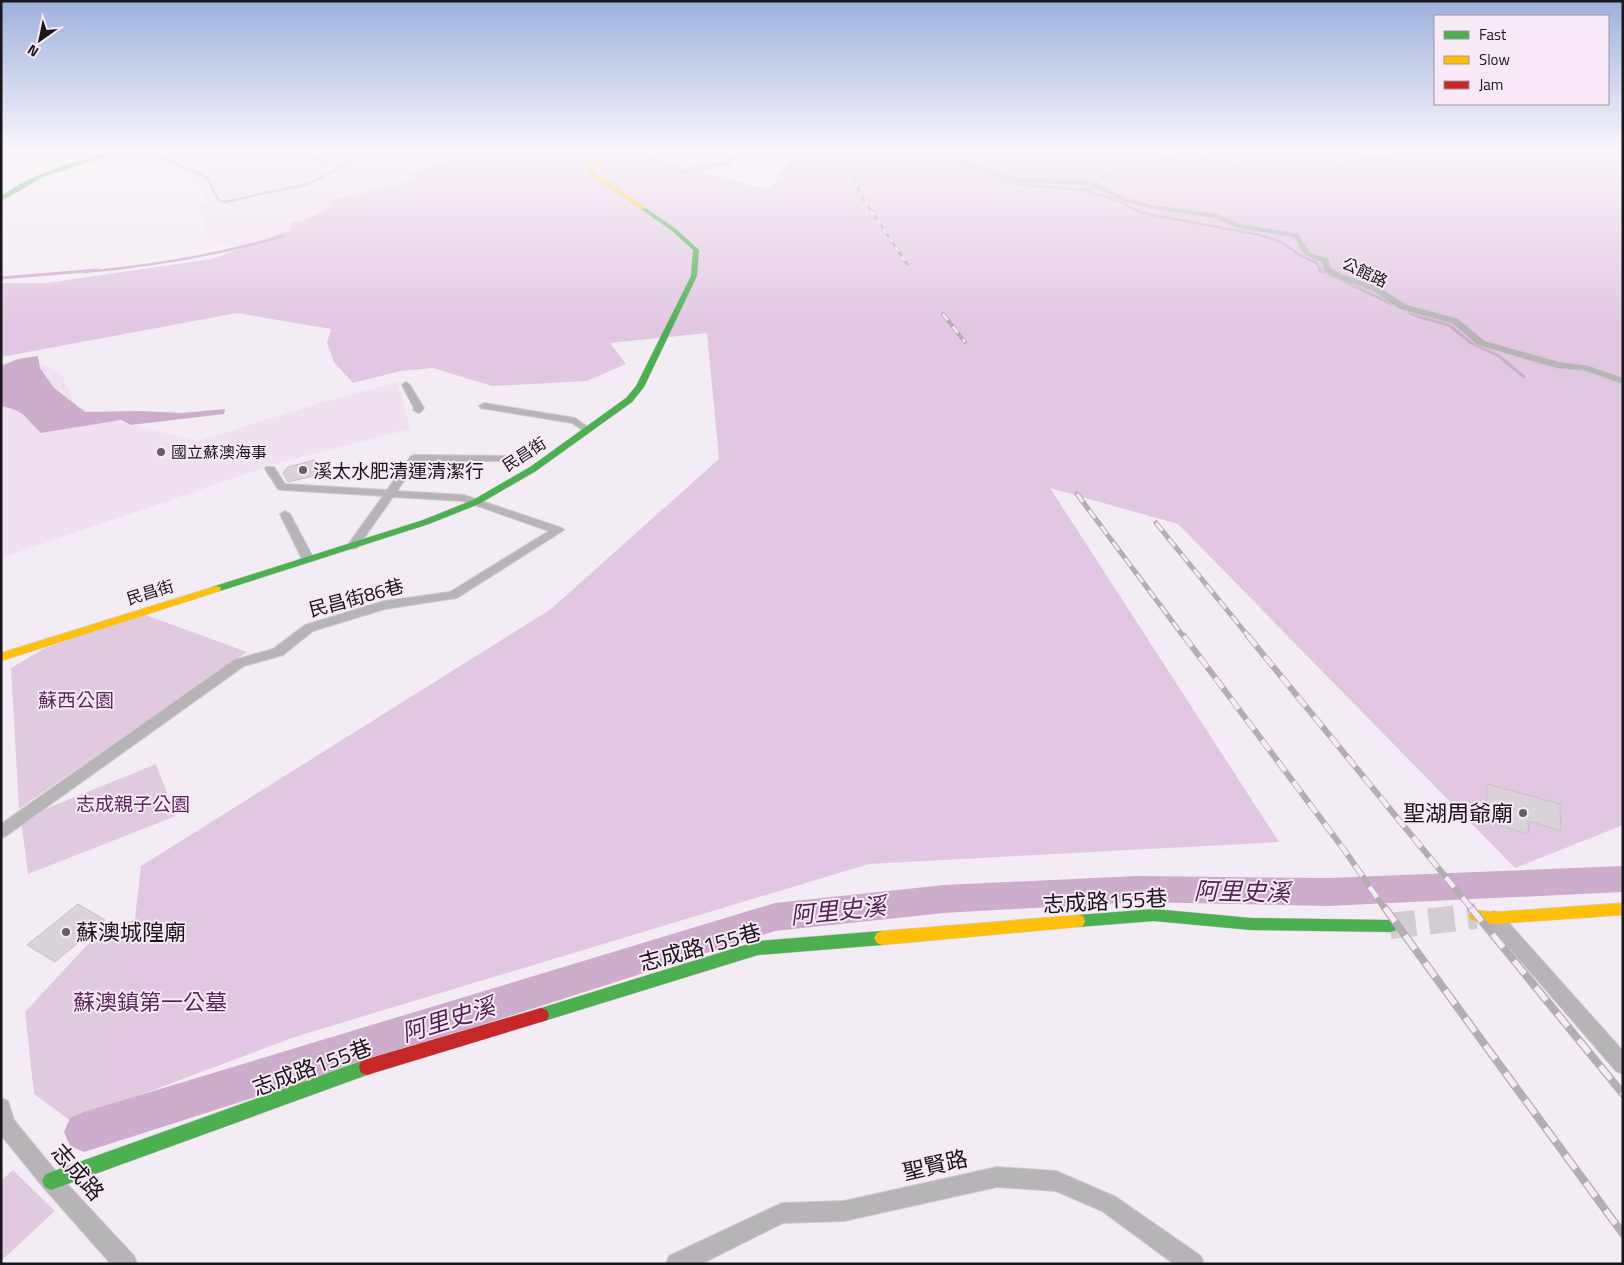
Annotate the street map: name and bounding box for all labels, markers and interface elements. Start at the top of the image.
north arrow [15,15,65,65]
legend [1434,15,1609,105]
text: Fast [1479,23,1507,46]
text: N [23,40,42,63]
text: Slow [1479,48,1510,71]
text: Jam [1479,73,1503,96]
street label: 公館路 [1338,251,1392,293]
street label: 民昌街 [497,431,551,477]
place label: 國立蘇澳海事 [171,440,267,464]
marker: 國立蘇澳海事 [155,446,167,458]
place label: 溪太水肥清運清潔行 [313,456,484,485]
marker: 溪太水肥清運清潔行 [297,464,309,476]
street label: 民昌街86巷 [305,570,407,624]
street label: 民昌街 [124,574,176,610]
park label: 蘇西公園 [38,685,114,714]
park label: 志成親子公園 [76,789,190,818]
place label: 聖湖周爺廟 [1403,796,1513,830]
marker: 聖湖周爺廟 [1517,807,1529,819]
water label: 阿里史溪 [1194,872,1293,910]
street label: 志成路155巷 [1042,881,1168,921]
water label: 阿里史溪 [788,887,891,933]
street label: 志成路155巷 [635,914,765,980]
place label: 蘇澳城隍廟 [76,915,186,949]
marker: 蘇澳城隍廟 [60,926,72,938]
park label: 蘇澳鎮第一公墓 [73,985,227,1019]
water label: 阿里史溪 [397,987,502,1050]
street label: 志成路155巷 [247,1030,377,1104]
street label: 志成路 [44,1136,112,1208]
street label: 聖賢路 [899,1141,971,1189]

